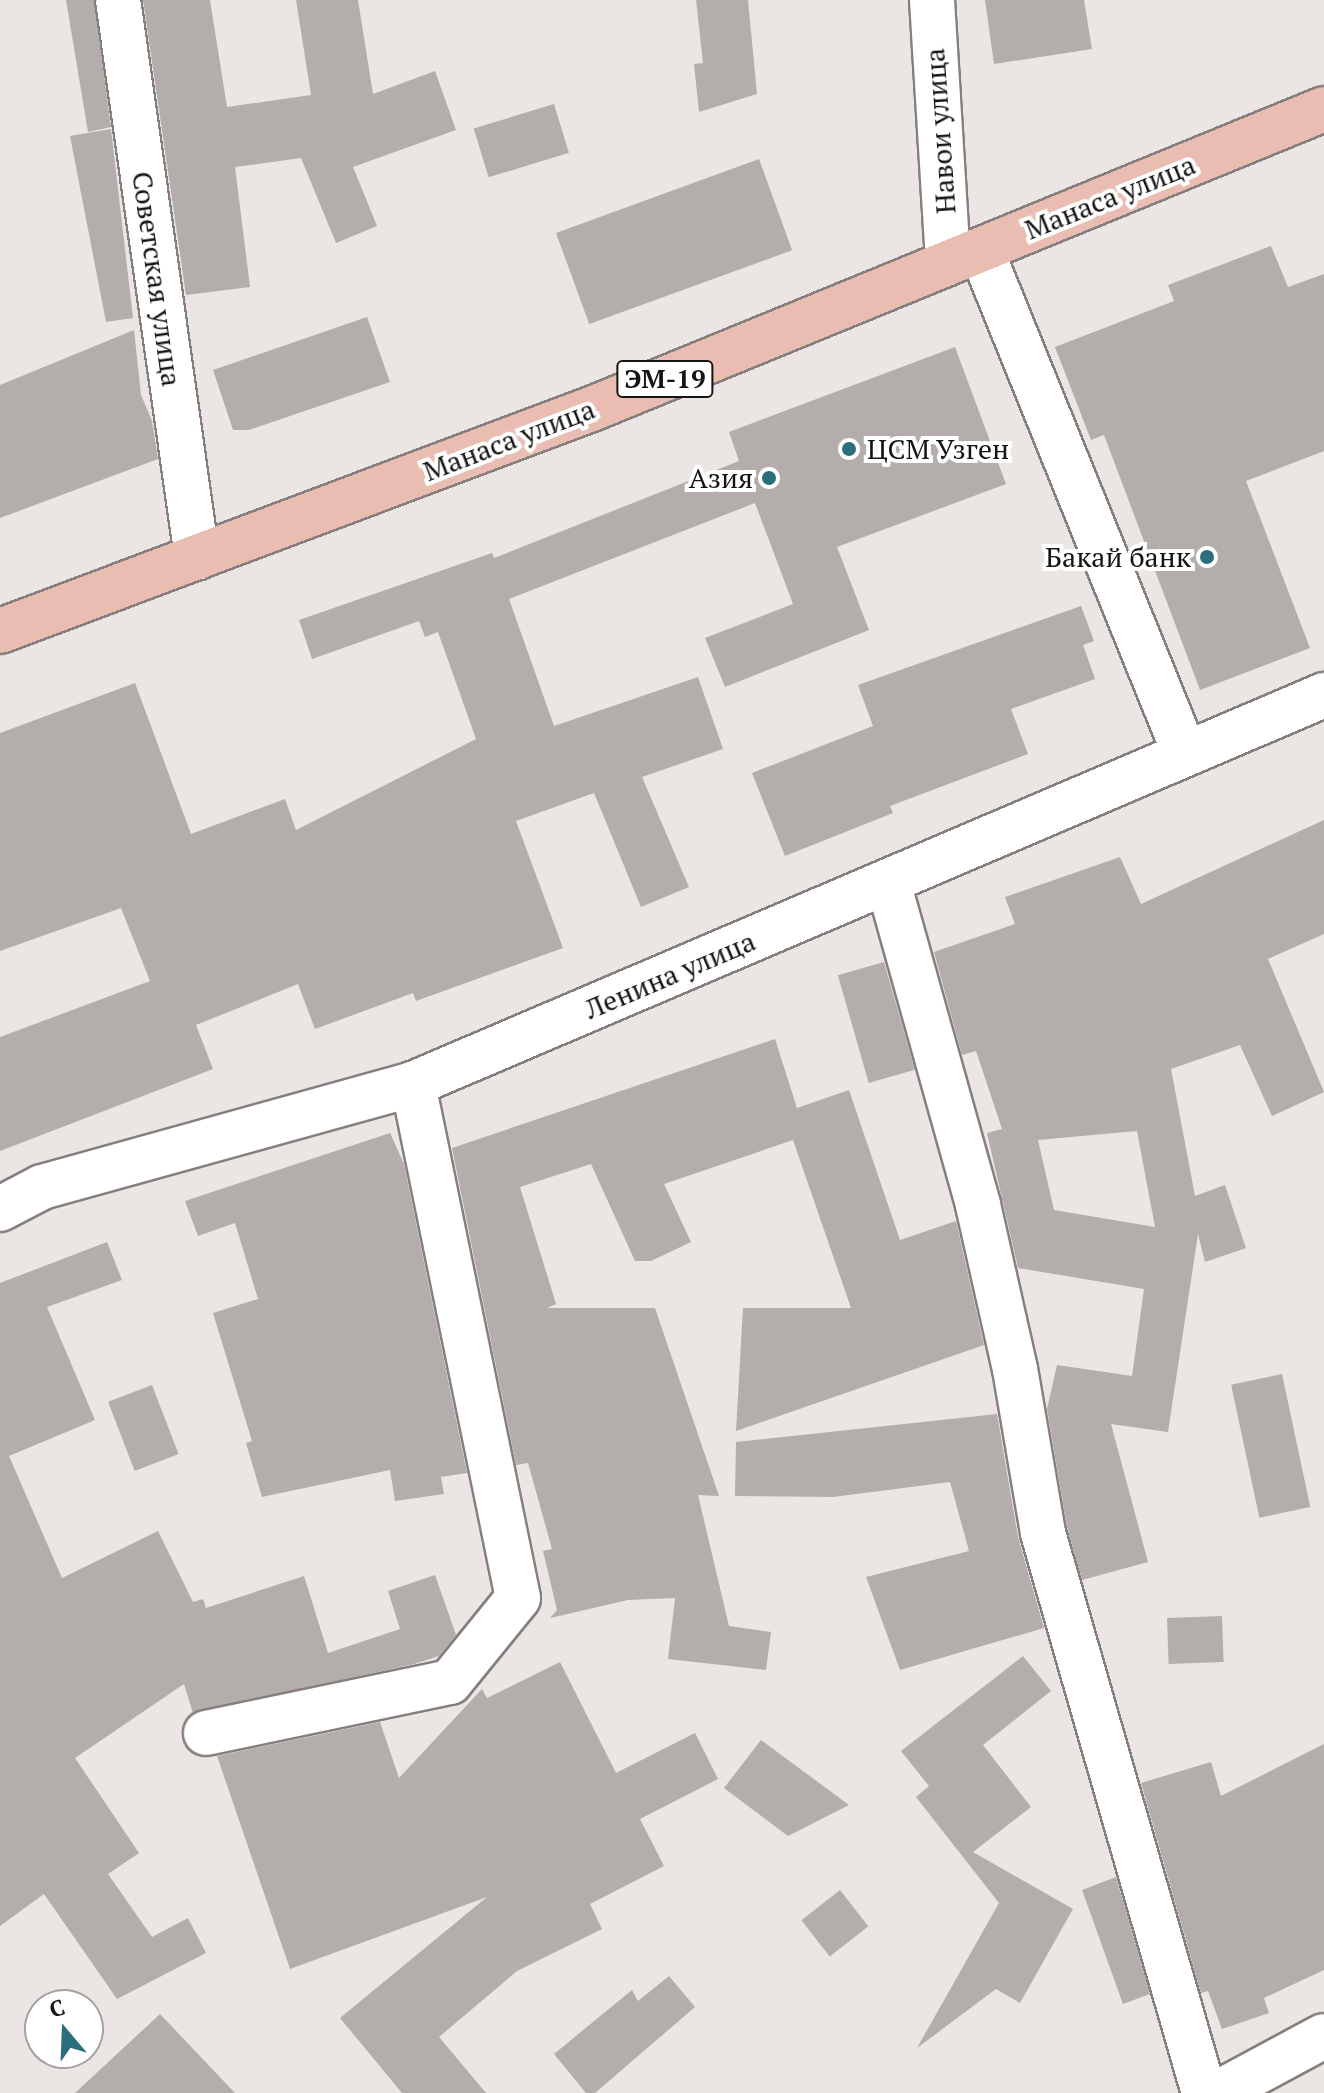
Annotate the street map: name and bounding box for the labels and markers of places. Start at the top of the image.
place label: ЦСМ Узген [867,432,1010,466]
marker: ЦСМ Узген [838,438,860,460]
place label: Азия [689,461,753,495]
marker: Азия [760,469,778,487]
place label: Бакай банк [1045,540,1191,574]
marker: Бакай банк [1198,548,1216,566]

